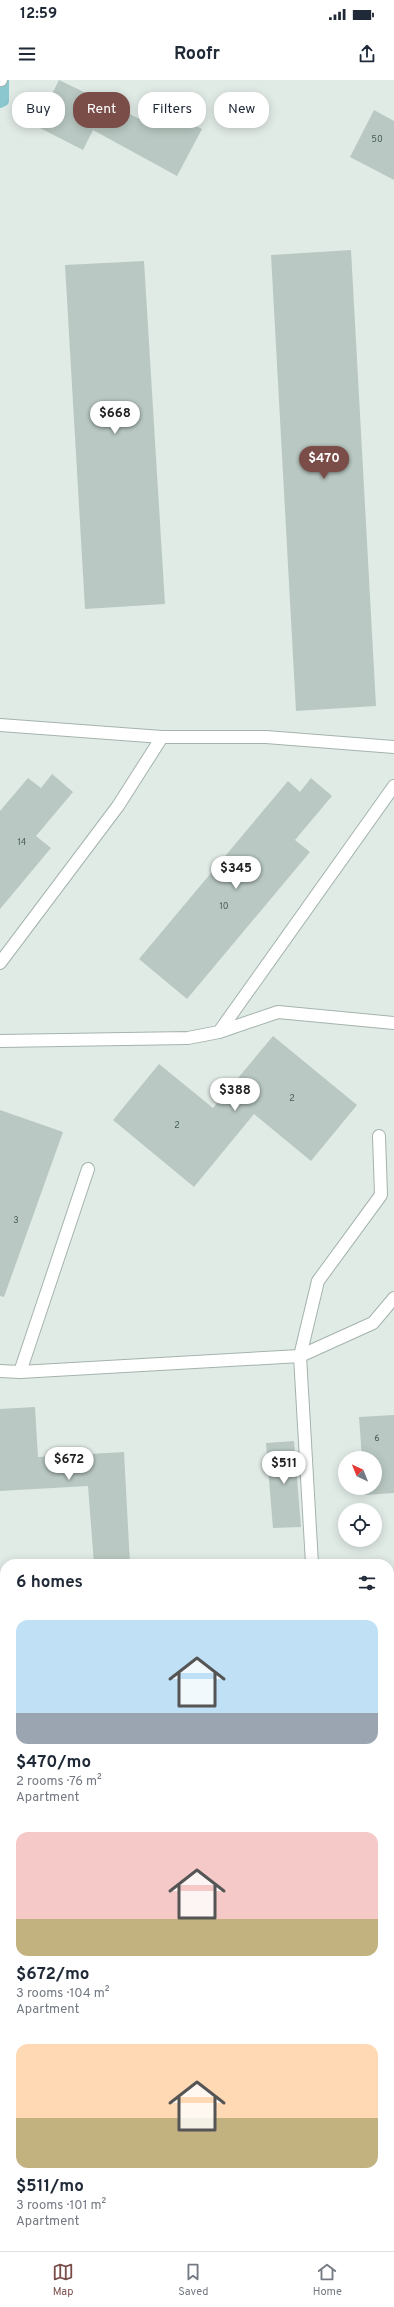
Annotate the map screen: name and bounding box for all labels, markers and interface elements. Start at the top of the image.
text: 12:59 [20,5,57,24]
icon: menu [16,43,38,65]
text: Roofr [174,43,220,66]
icon: share [356,43,378,65]
chip: Buy [12,92,65,128]
chip: Rent [73,92,130,128]
chip: Filters [138,92,206,128]
chip: New [214,92,269,128]
house number: 50 [371,134,383,145]
pin: $668 [91,401,139,435]
text: $668 [99,406,131,422]
pin: $470 [300,446,348,480]
text: $470 [308,451,340,467]
house number: 14 [18,837,27,848]
pin: $345 [212,856,260,890]
text: $345 [220,861,252,877]
house number: 10 [219,901,229,912]
pin: $388 [211,1078,259,1112]
text: $388 [219,1083,251,1099]
house number: 2 [289,1093,295,1104]
house number: 2 [174,1120,180,1131]
house number: 3 [13,1215,19,1226]
house number: 6 [374,1433,380,1444]
pin: $672 [45,1447,93,1481]
pin: $511 [260,1451,308,1485]
north arrow [338,1451,382,1495]
map controls [338,1451,382,1547]
text: $672 [54,1452,84,1468]
text: $511 [271,1456,297,1472]
button: locate [338,1503,382,1547]
text: 6 homes [16,1572,83,1594]
icon: filters [356,1572,378,1594]
icon: home [161,1646,233,1718]
text: $470/mo [16,1752,91,1774]
text: 2 rooms · 76 m² [16,1774,102,1790]
text: Apartment [16,1790,79,1806]
icon: home [161,1858,233,1930]
text: $672/mo [16,1964,90,1986]
text: 3 rooms · 104 m² [16,1986,110,2002]
text: Apartment [16,2002,79,2018]
icon: home [161,2070,233,2142]
text: $511/mo [16,2176,84,2198]
text: 3 rooms · 101 m² [16,2198,106,2214]
text: Apartment [16,2214,79,2230]
tab: Map [52,2261,74,2299]
tab: Saved [178,2261,208,2299]
tab: Home [313,2261,342,2299]

